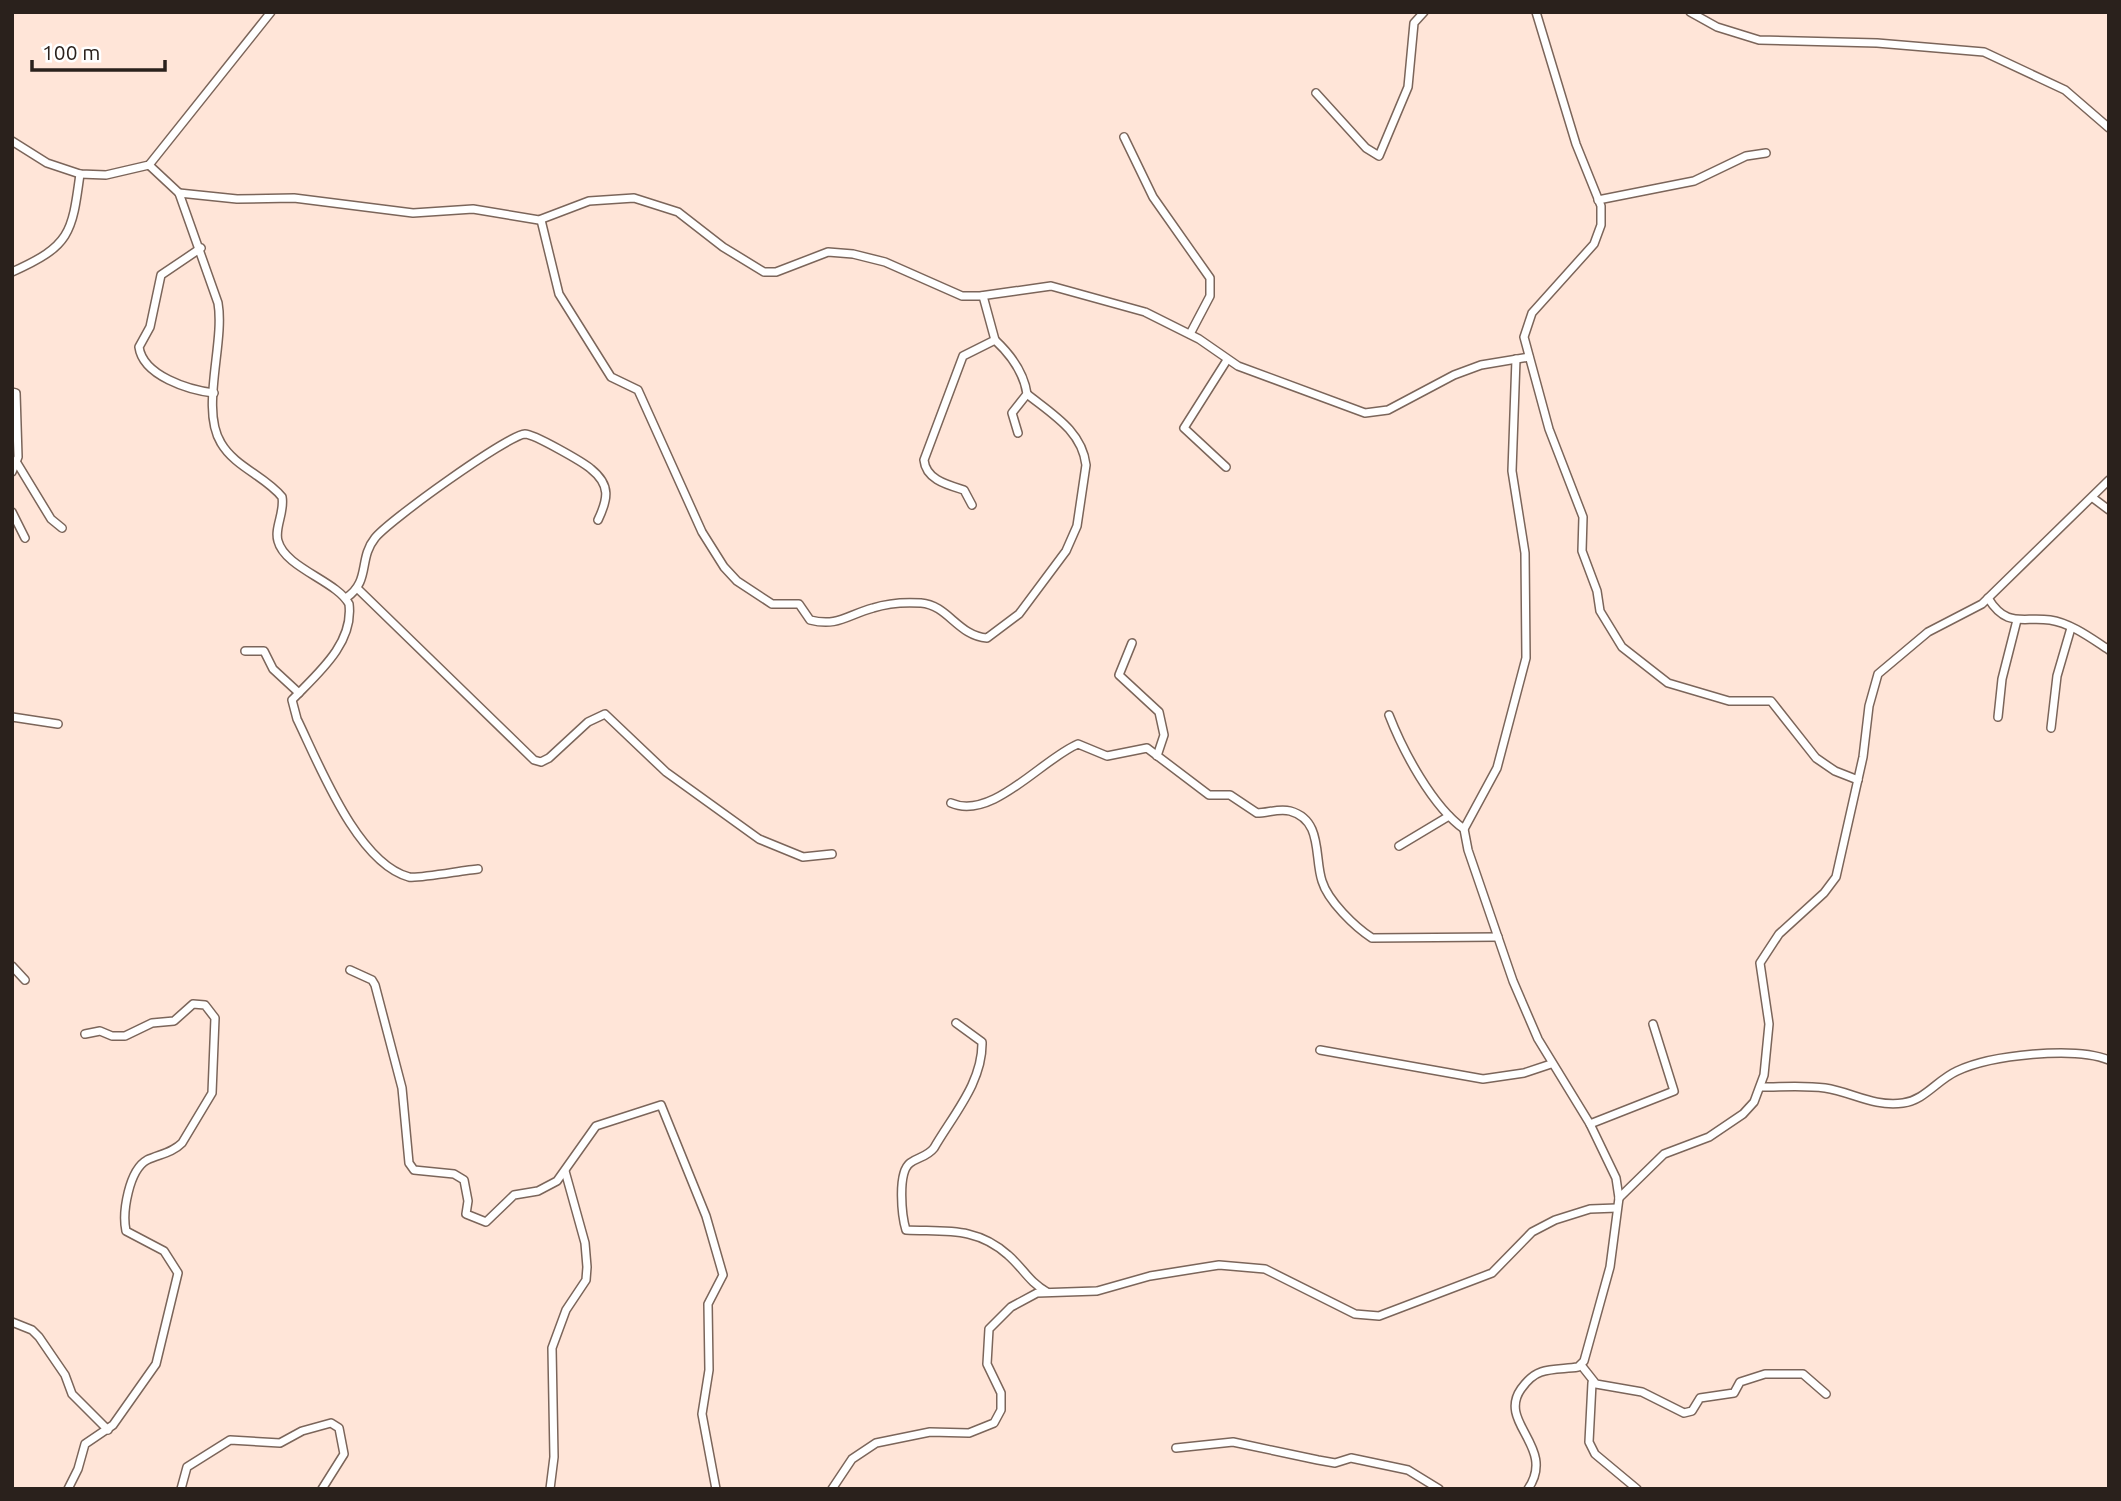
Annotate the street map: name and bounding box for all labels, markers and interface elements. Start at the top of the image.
scale bar [32,28,164,72]
text: 100 m [42,40,100,64]

